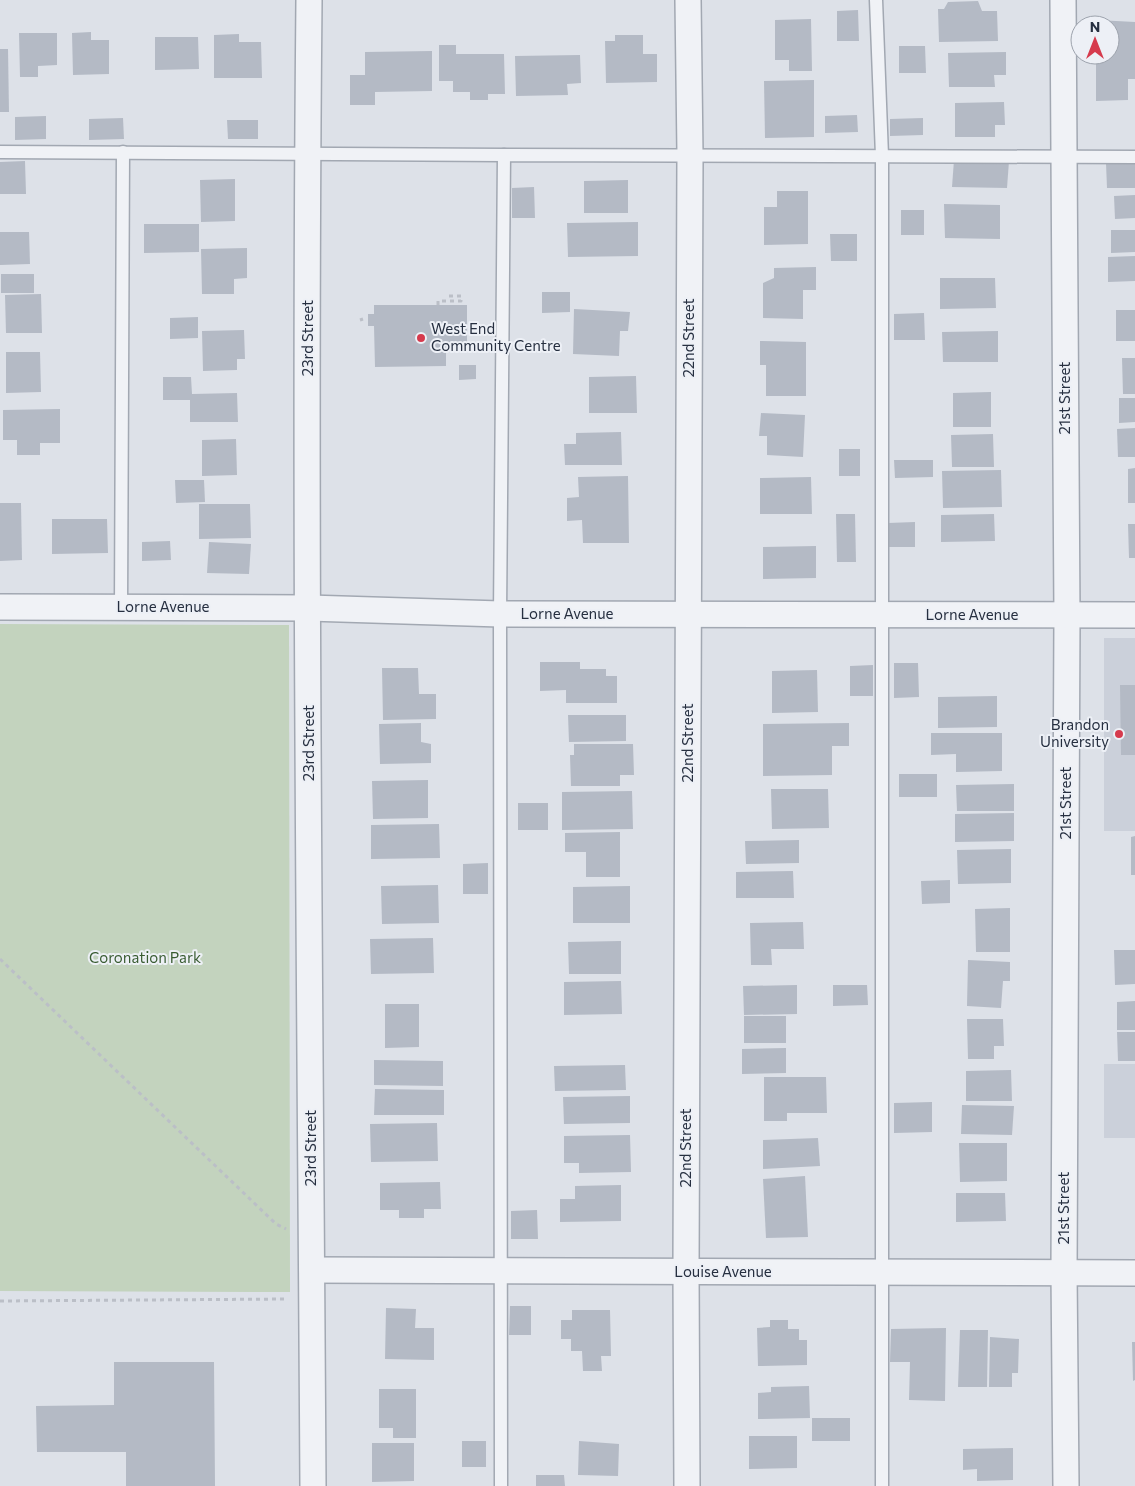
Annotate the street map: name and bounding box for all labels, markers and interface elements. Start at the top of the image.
north arrow [1070,15,1120,65]
text: N [1090,18,1100,35]
street label: 22nd Street [679,298,697,378]
street label: 23rd Street [298,300,316,376]
place label: West End Community Centre [431,319,561,354]
marker: West End Community Centre [415,332,427,344]
street label: 21st Street [1055,362,1073,434]
street label: Lorne Avenue [117,597,210,615]
street label: Lorne Avenue [521,604,614,622]
street label: Lorne Avenue [926,605,1019,623]
street label: 22nd Street [678,703,696,783]
street label: 23rd Street [299,705,317,781]
place label: Brandon University [1040,715,1109,750]
marker: Brandon University [1113,728,1125,740]
street label: 21st Street [1056,767,1074,839]
park label: Coronation Park [89,948,201,966]
street label: 22nd Street [676,1108,694,1188]
street label: 23rd Street [301,1110,319,1186]
street label: 21st Street [1054,1172,1072,1244]
street label: Louise Avenue [674,1262,772,1280]

